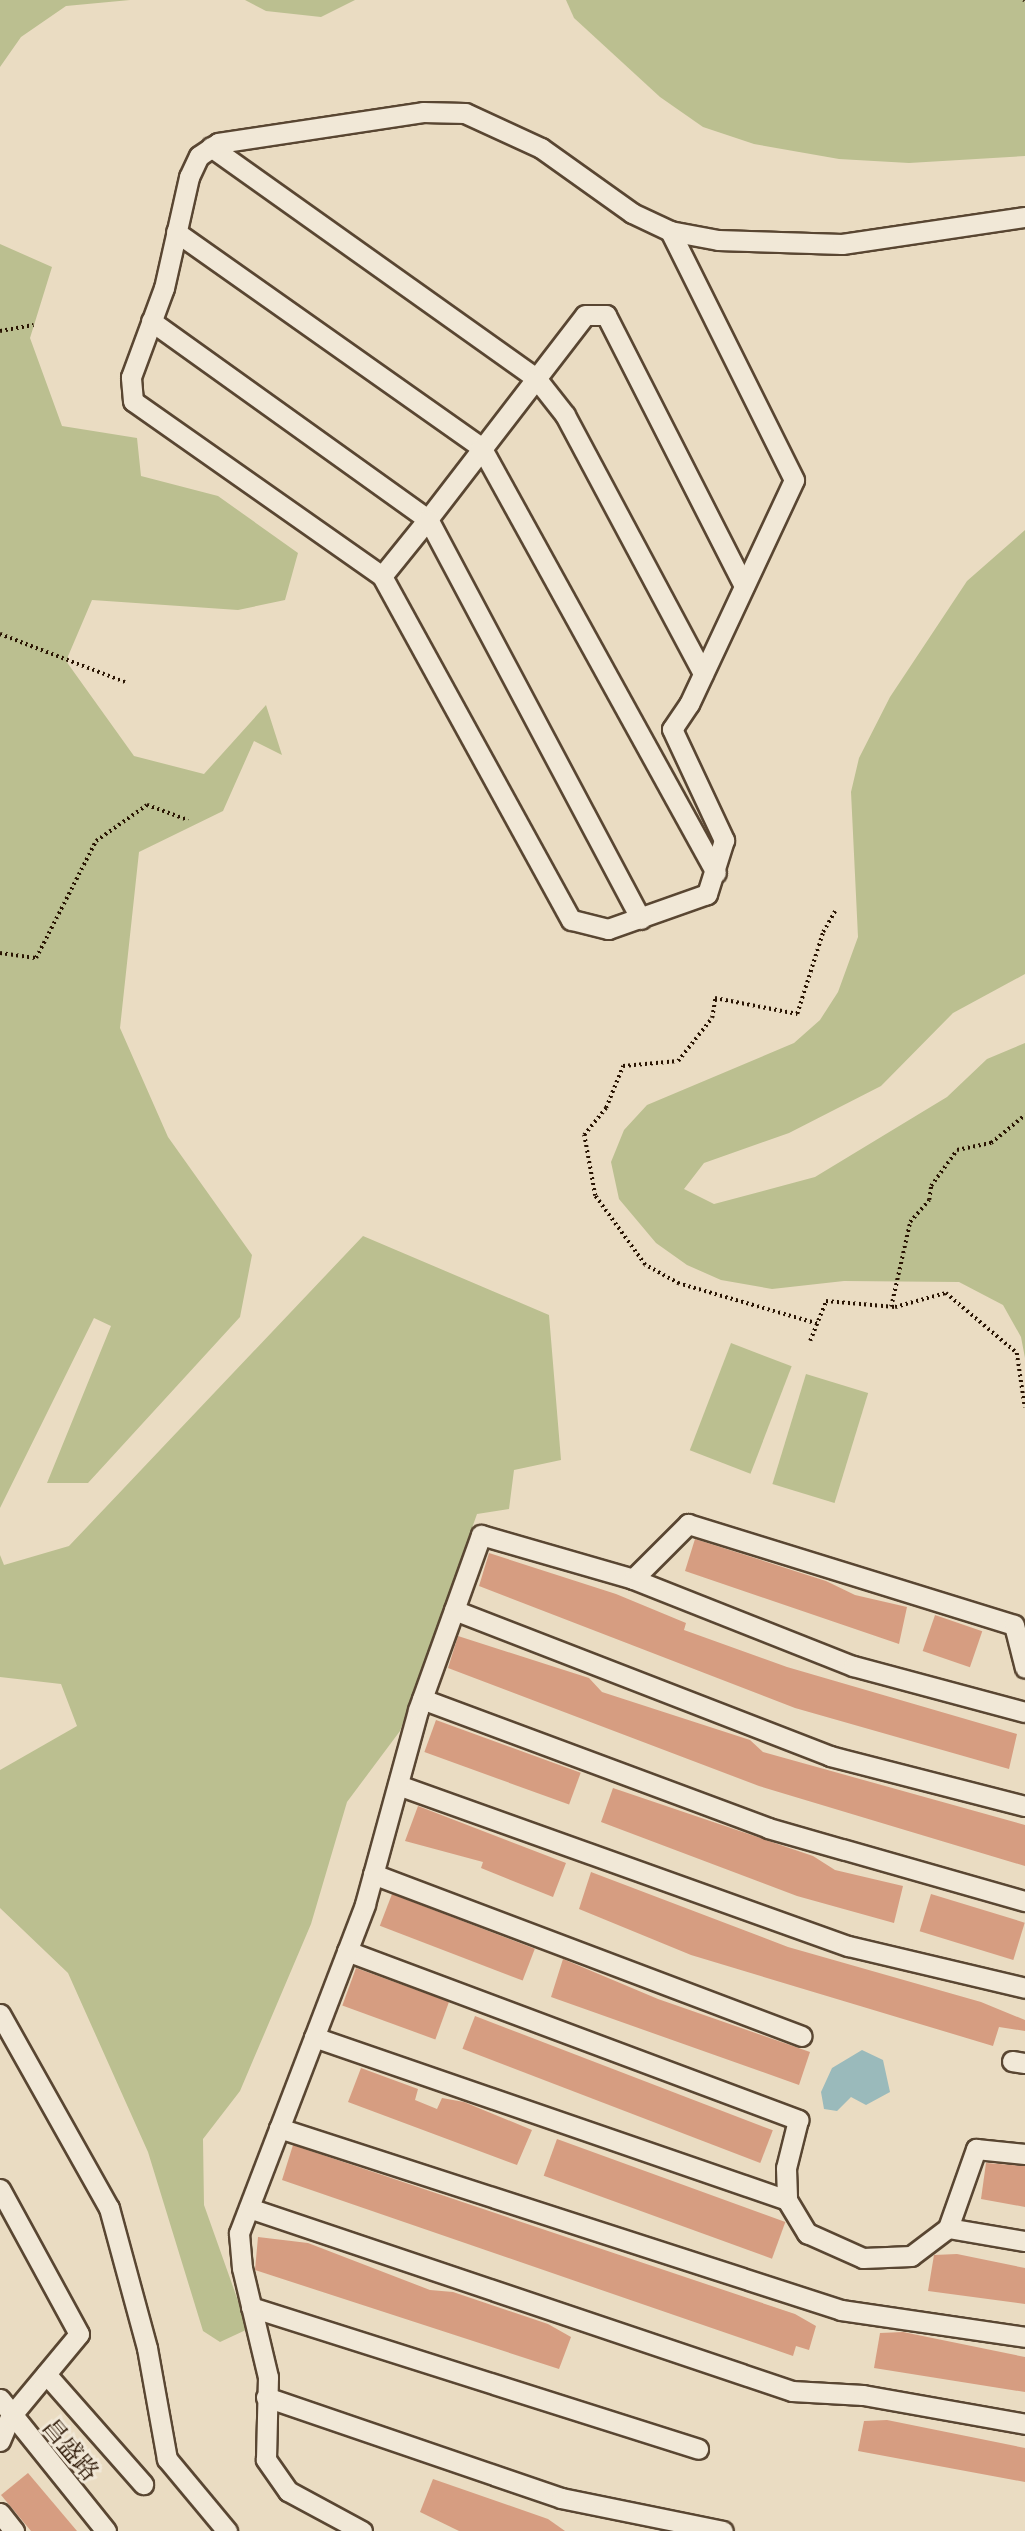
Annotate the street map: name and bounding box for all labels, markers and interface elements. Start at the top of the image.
street label: 昌盛路 [36,2413,104,2487]

